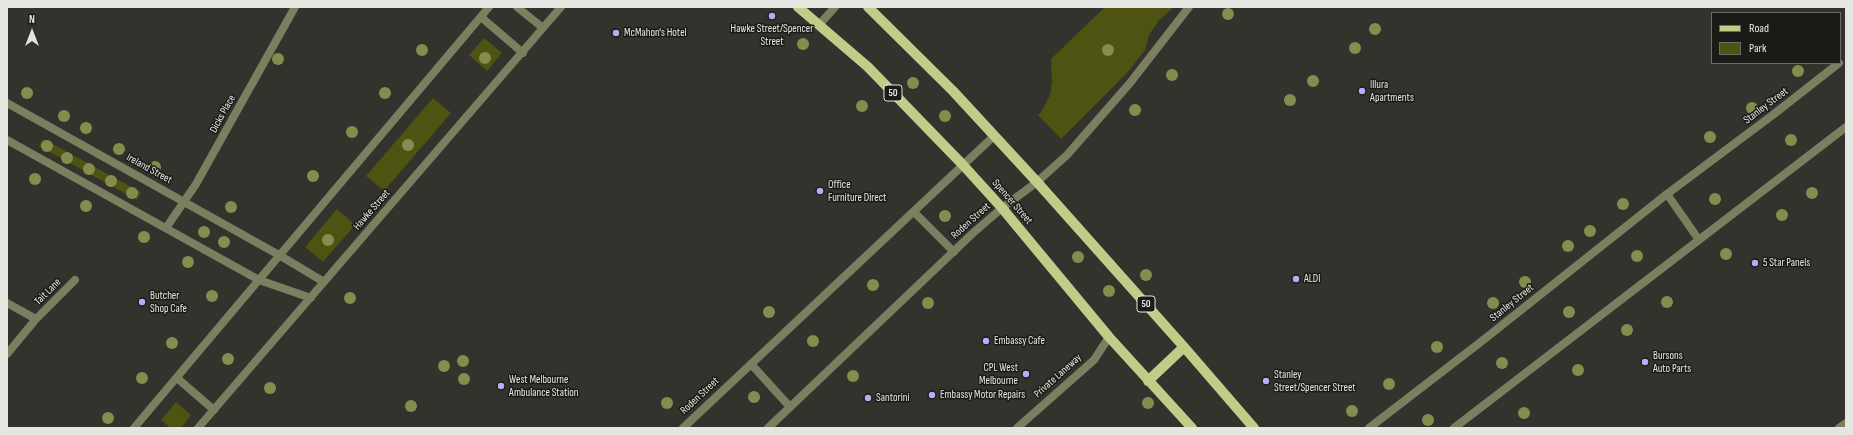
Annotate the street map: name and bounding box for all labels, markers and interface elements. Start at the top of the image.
marker: Hawke Street/Spencer Street [767,11,777,21]
north arrow [12,12,52,52]
legend [1711,12,1841,64]
text: N [29,13,35,26]
text: Road [1749,21,1769,36]
place label: Hawke Street/Spencer Street [731,22,813,48]
place label: McMahon's Hotel [624,26,687,40]
marker: McMahon's Hotel [611,28,621,38]
text: Park [1749,41,1767,56]
place label: Illura Apartments [1370,78,1414,104]
road number: 50 [884,85,902,101]
street label: Stanley Street [1741,85,1791,127]
marker: Illura Apartments [1357,86,1367,96]
street label: Dicks Place [207,93,239,135]
street label: Ireland Street [124,151,174,187]
street label: Spencer Street [989,177,1035,227]
place label: Office Furniture Direct [828,178,886,204]
marker: Office Furniture Direct [815,186,825,196]
street label: Hawke Street [351,187,393,233]
street label: Roden Street [949,200,993,242]
place label: 5 Star Panels [1763,256,1810,270]
marker: 5 Star Panels [1750,258,1760,268]
place label: ALDI [1304,272,1320,286]
marker: ALDI [1291,274,1301,284]
street label: Tait Lane [32,276,64,308]
street label: Stanley Street [1487,281,1537,325]
place label: Butcher Shop Cafe [150,289,187,315]
road number: 50 [1137,296,1155,312]
marker: Butcher Shop Cafe [137,297,147,307]
place label: Embassy Cafe [994,334,1045,348]
marker: Embassy Cafe [981,336,991,346]
place label: Bursons Auto Parts [1653,349,1691,375]
street label: Private Laneway [1031,351,1085,401]
marker: Bursons Auto Parts [1640,357,1650,367]
place label: CPL West Melbourne [979,361,1018,387]
place label: Stanley Street/Spencer Street [1274,368,1356,394]
marker: CPL West Melbourne [1021,369,1031,379]
place label: West Melbourne Ambulance Station [509,373,579,399]
street label: Roden Street [678,375,722,417]
marker: Stanley Street/Spencer Street [1261,376,1271,386]
marker: West Melbourne Ambulance Station [496,381,506,391]
place label: Embassy Motor Repairs [940,388,1025,402]
marker: Embassy Motor Repairs [927,390,937,400]
place label: Santorini [876,391,910,405]
marker: Santorini [863,393,873,403]

